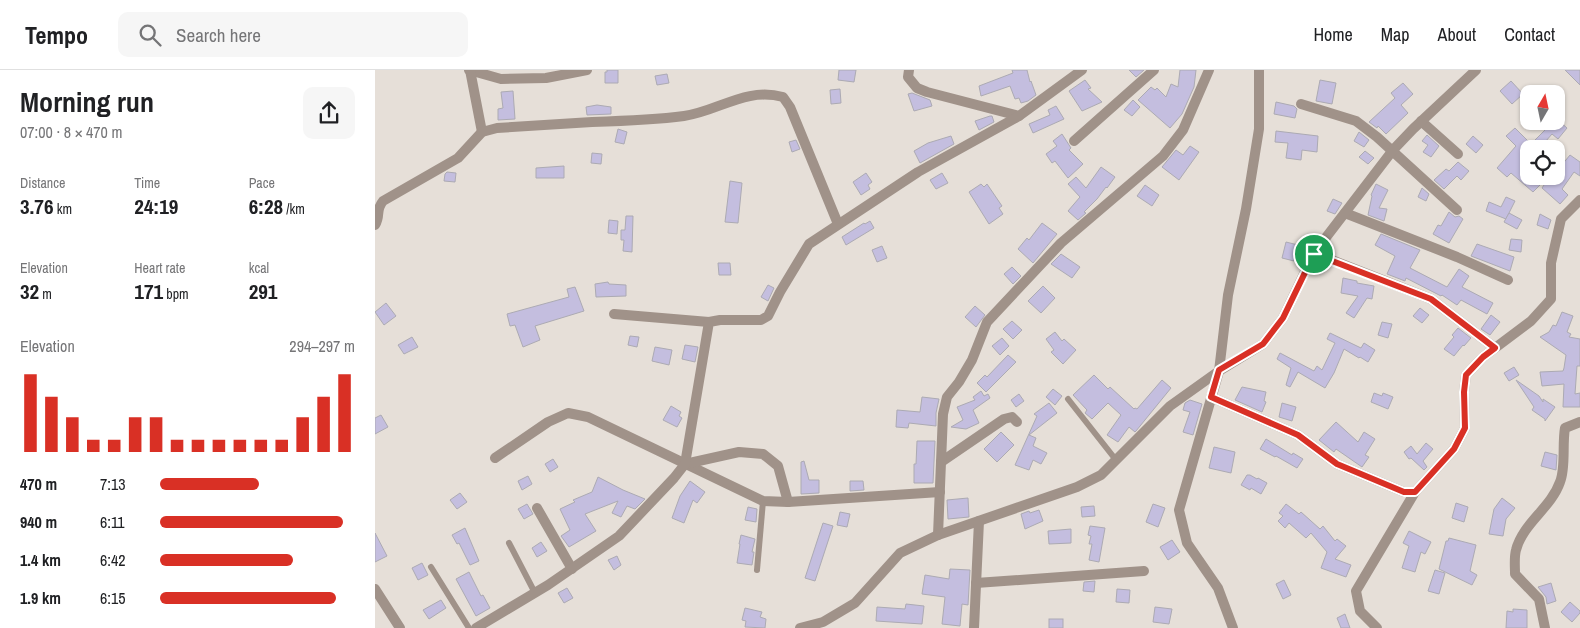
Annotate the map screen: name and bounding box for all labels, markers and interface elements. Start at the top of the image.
search box [118,12,468,57]
text: Tempo [25,19,88,51]
icon: search [136,21,164,49]
text: Search here [176,22,261,48]
text: Home [1313,22,1353,47]
text: Map [1381,22,1410,47]
text: About [1438,22,1476,47]
text: Contact [1504,22,1555,47]
text: Morning run [20,83,154,121]
north arrow [1520,85,1565,130]
map controls [1520,85,1565,185]
button: share [303,87,355,139]
text: 07:00 · 8 × 470 m [20,121,123,143]
button: locate [1520,140,1565,185]
text: Distance [20,174,65,192]
text: Time [134,174,160,192]
text: Pace [249,174,275,192]
text: 3.76 [20,192,54,221]
text: 24:19 [134,192,178,221]
text: 6:28 [249,192,283,221]
text: km [54,200,72,218]
text: /km [283,200,305,218]
pin [1293,233,1335,275]
icon: arrive [1300,240,1328,268]
text: Elevation [20,259,68,277]
text: Heart rate [134,259,185,277]
text: kcal [249,259,269,277]
text: 32 [20,277,39,306]
text: 171 [134,277,163,306]
text: 291 [249,277,277,306]
text: m [39,285,52,303]
text: bpm [163,285,189,303]
text: Elevation [20,335,75,357]
text: 294–297 m [289,335,355,357]
text: 470 m [20,473,57,495]
text: 7:13 [100,473,126,495]
text: 940 m [20,511,57,533]
text: 6:11 [100,511,125,533]
text: 1.4 km [20,549,61,571]
text: 6:42 [100,549,126,571]
text: 1.9 km [20,587,61,609]
text: 6:15 [100,587,126,609]

